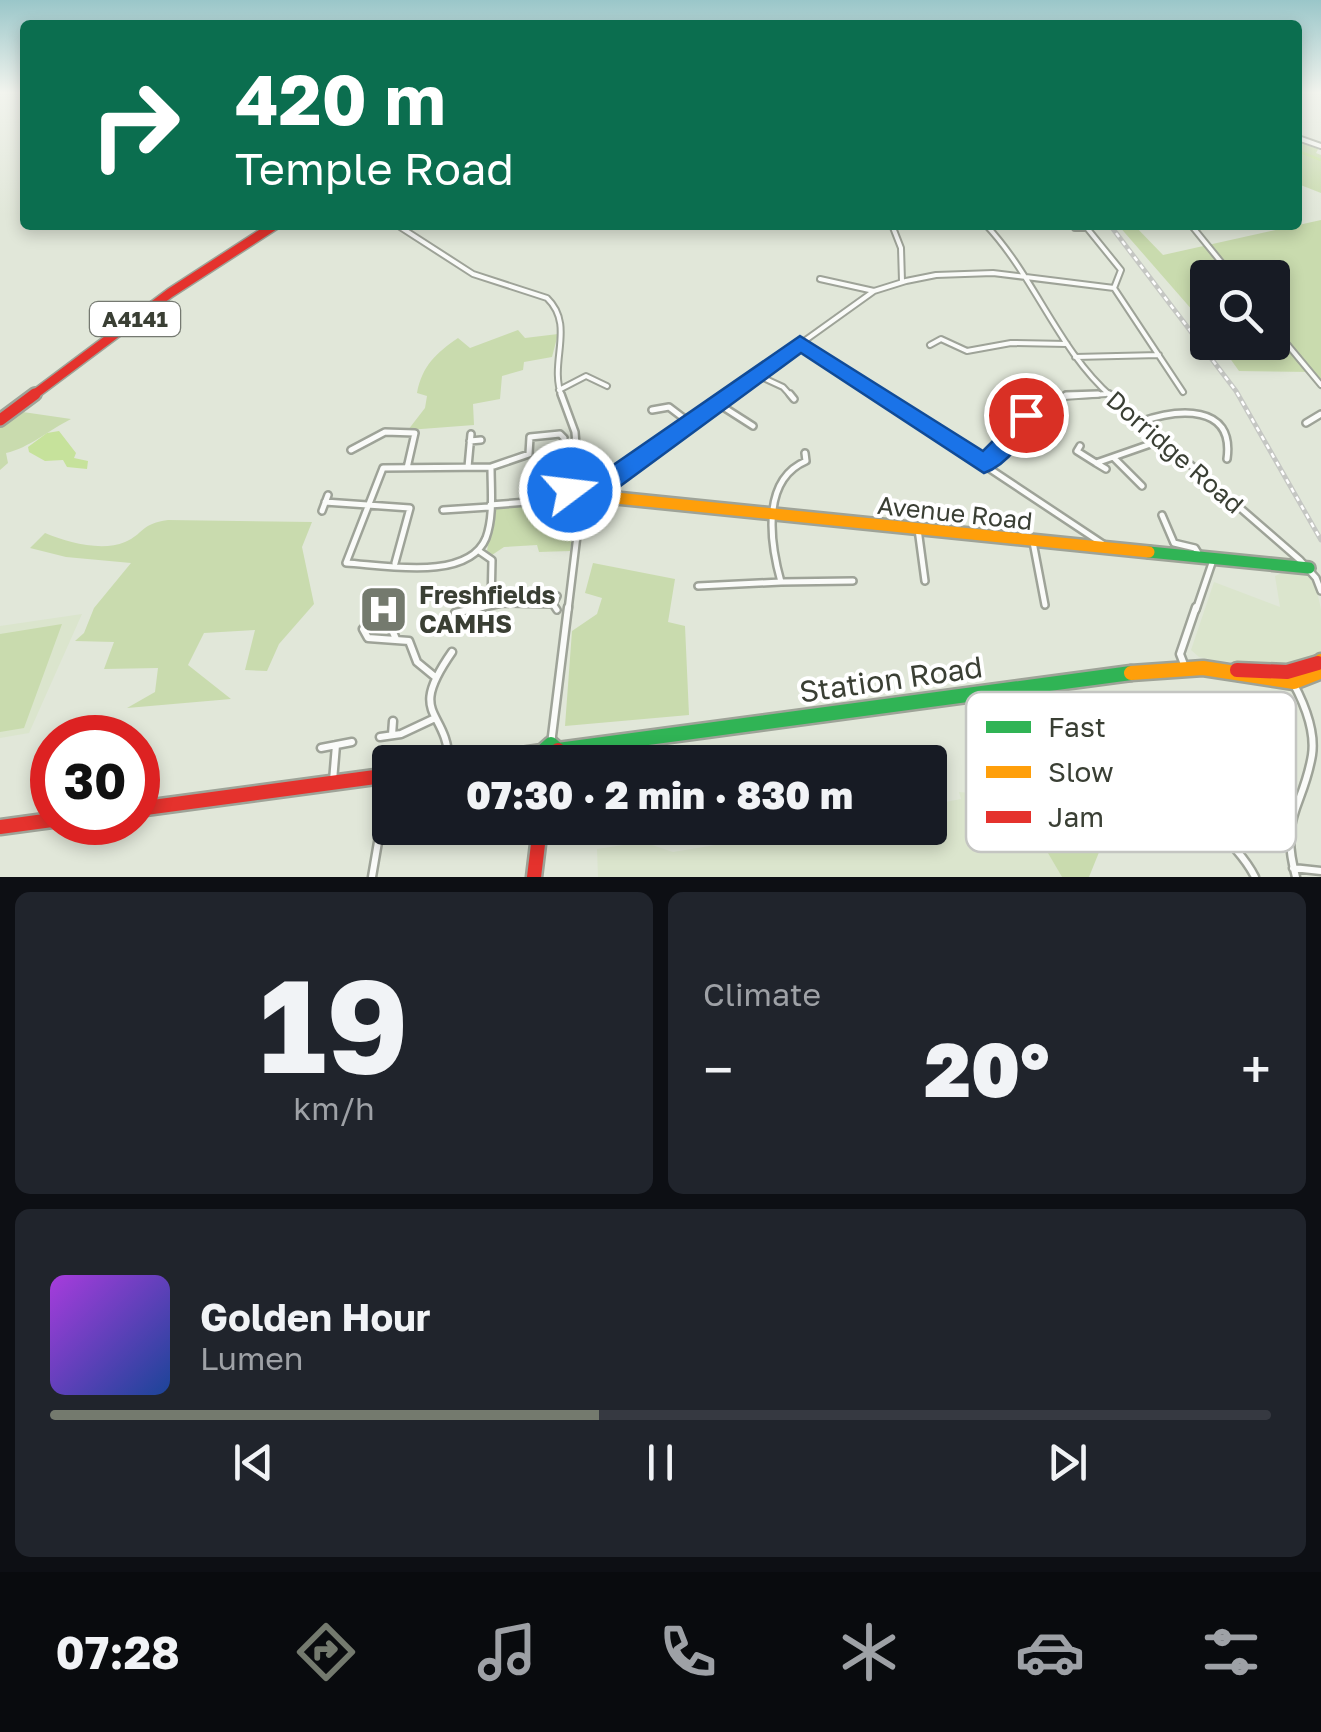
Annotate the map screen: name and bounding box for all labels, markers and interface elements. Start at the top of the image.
text: 420 m [235,56,446,140]
icon: right [70,60,200,190]
text: Temple Road [235,141,514,195]
map controls [1190,260,1290,360]
button: search [1190,260,1290,360]
road number: A4141 [90,302,180,336]
pin [984,373,1069,458]
street label: Dorridge Road [1100,384,1250,520]
icon: arrive [999,388,1054,443]
position arrow [518,438,622,542]
street label: Avenue Road [876,489,1034,536]
place label: Freshfields CAMHS [419,579,555,639]
hospital icon: Freshfields CAMHS [358,583,410,635]
street label: Station Road [797,648,985,710]
legend [966,692,1296,852]
text: Fast [1048,710,1106,743]
speed limit sign: 30 [30,715,160,845]
text: Slow [1048,755,1114,788]
text: 07:30 · 2 min · 830 m [466,772,853,817]
text: Jam [1048,800,1104,833]
text: 19 [259,946,409,1102]
text: Climate [703,975,821,1013]
text: 20° [924,1023,1050,1114]
text: − [703,1036,733,1102]
text: + [1241,1036,1271,1102]
text: km/h [293,1089,375,1127]
text: Golden Hour [200,1294,431,1339]
text: Lumen [200,1339,304,1377]
icon: previous [226,1435,281,1490]
icon: pause [633,1435,688,1490]
icon: next [1040,1435,1095,1490]
icon: directions [291,1617,361,1687]
icon: music [472,1617,542,1687]
icon: phone [653,1617,723,1687]
icon: climate [834,1617,904,1687]
icon: car [1015,1617,1085,1687]
icon: filters [1196,1617,1266,1687]
text: 07:28 [55,1625,180,1679]

